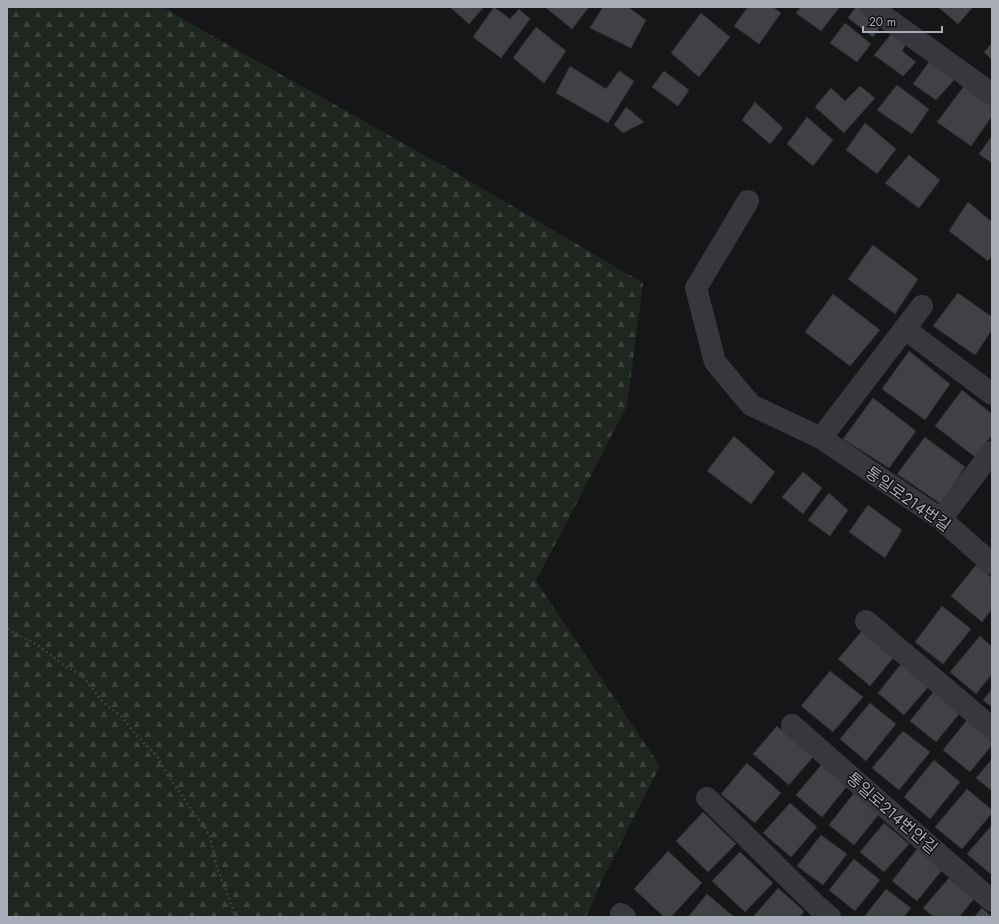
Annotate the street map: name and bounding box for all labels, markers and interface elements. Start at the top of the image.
scale bar [863,8,942,34]
text: 20 m [869,13,896,31]
street label: 통일로214번길 [861,461,955,537]
street label: 통일로214번안길 [841,767,943,859]

